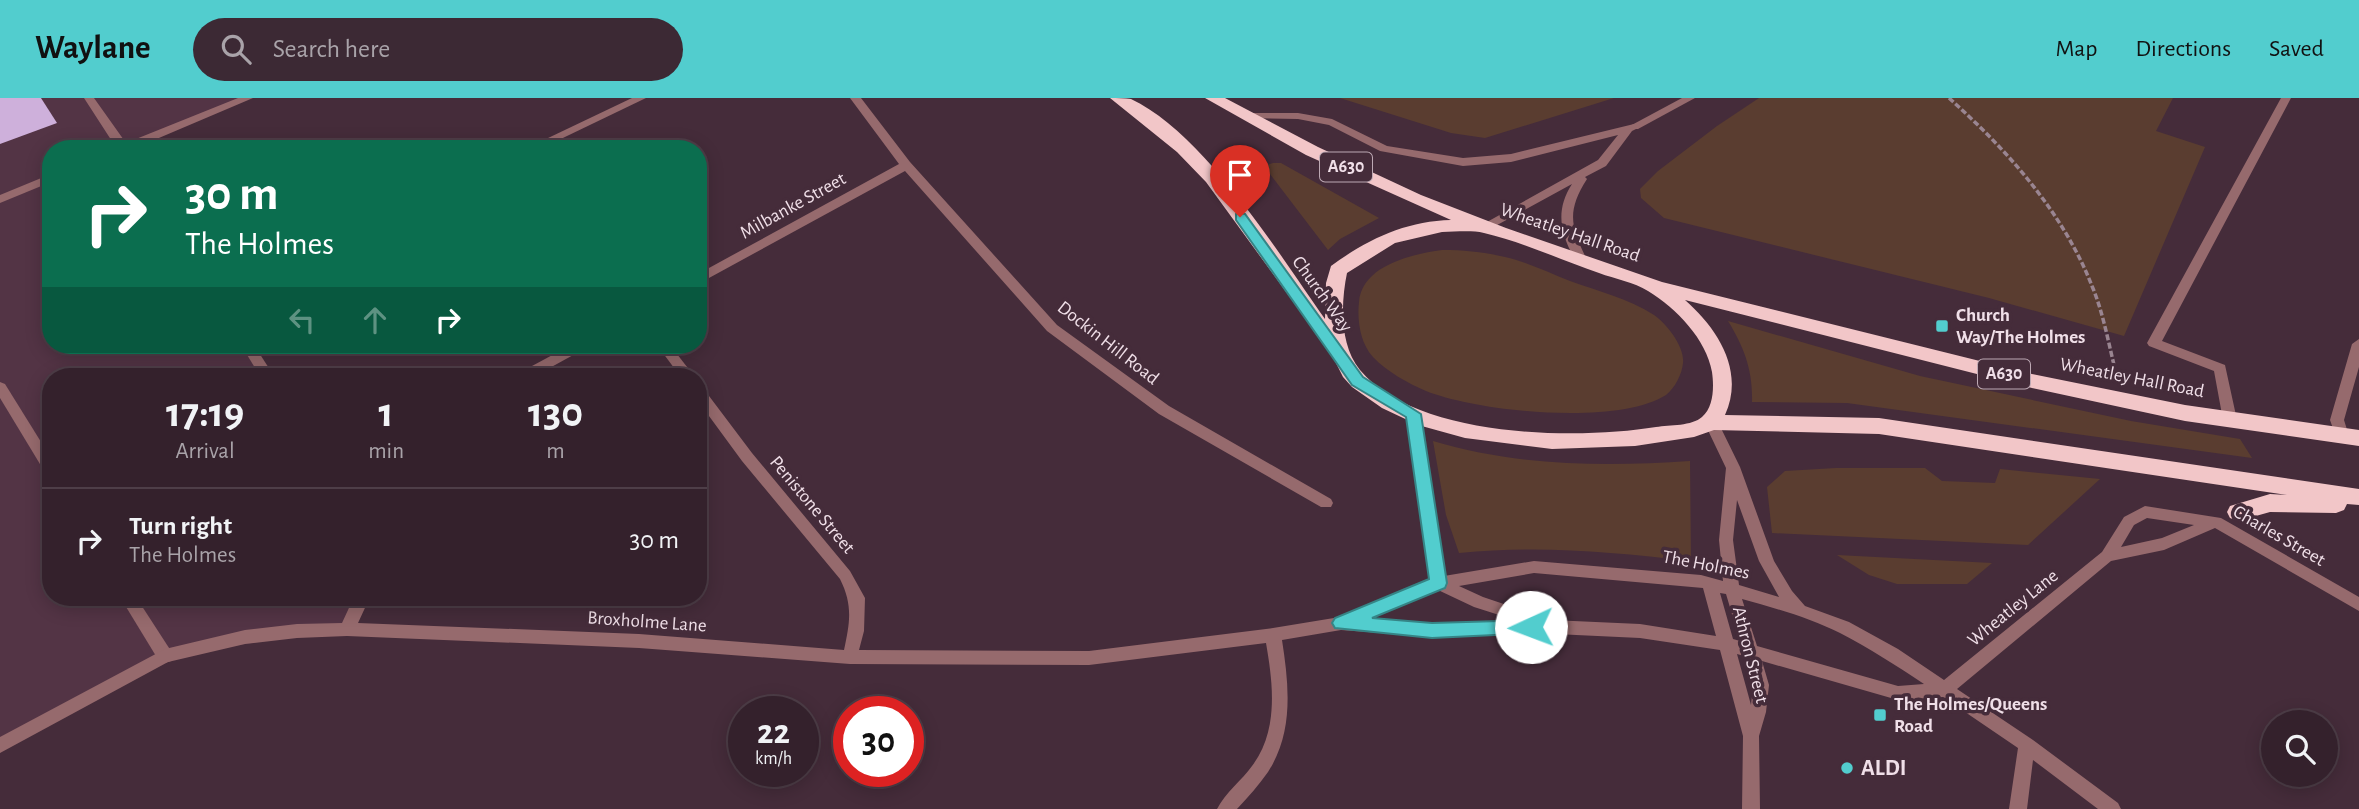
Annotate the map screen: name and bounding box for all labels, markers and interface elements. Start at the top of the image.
search box [193,18,683,81]
icon: search [217,30,255,68]
text: Waylane [35,32,151,65]
text: Search here [273,36,390,62]
text: Map [2055,37,2097,61]
text: Directions [2135,37,2231,61]
text: Saved [2269,37,2324,61]
pin [1210,145,1270,217]
road number: A630 [1320,153,1372,182]
icon: arrive [1221,156,1259,194]
icon: right [70,168,161,259]
street label: Milbanke Street [737,169,849,243]
text: 30 m [185,170,279,219]
street label: Wheatley Hall Road [1498,200,1643,266]
text: The Holmes [185,228,334,260]
street label: Church Way [1288,253,1356,335]
street label: Dockin Hill Road [1054,298,1162,388]
icon: left [283,301,321,339]
icon: ahead [356,301,394,339]
icon: right [429,301,467,339]
place label: Church Way/The Holmes [1956,306,2085,347]
marker: Church Way/The Holmes [1934,318,1950,334]
street label: Wheatley Hall Road [2058,355,2206,401]
road number: A630 [1978,360,2030,388]
text: 17:19 [166,392,244,434]
text: 1 [379,392,394,434]
text: 130 [528,392,583,434]
text: Arrival [176,440,235,463]
text: min [368,440,404,463]
text: m [546,440,565,463]
street label: Penistone Street [766,453,858,557]
street label: Charles Street [2230,502,2328,570]
text: Turn right [129,513,232,539]
icon: right [70,522,108,560]
text: 30 m [629,527,679,553]
text: The Holmes [129,544,236,567]
street label: The Holmes [1661,547,1751,583]
street label: Wheatley Lane [1964,566,2062,650]
position arrow [1494,590,1568,664]
street label: Athron Street [1729,605,1771,705]
street label: Broxholme Lane [587,608,707,636]
place label: The Holmes/Queens Road [1894,695,2047,736]
speed limit sign: 30 [833,696,924,787]
marker: The Holmes/Queens Road [1872,707,1888,723]
map controls [2261,710,2338,787]
button: search [2261,710,2338,787]
text: 22 [757,715,790,750]
text: km/h [755,750,792,768]
place label: ALDI [1861,757,1907,780]
marker: ALDI [1839,760,1855,776]

